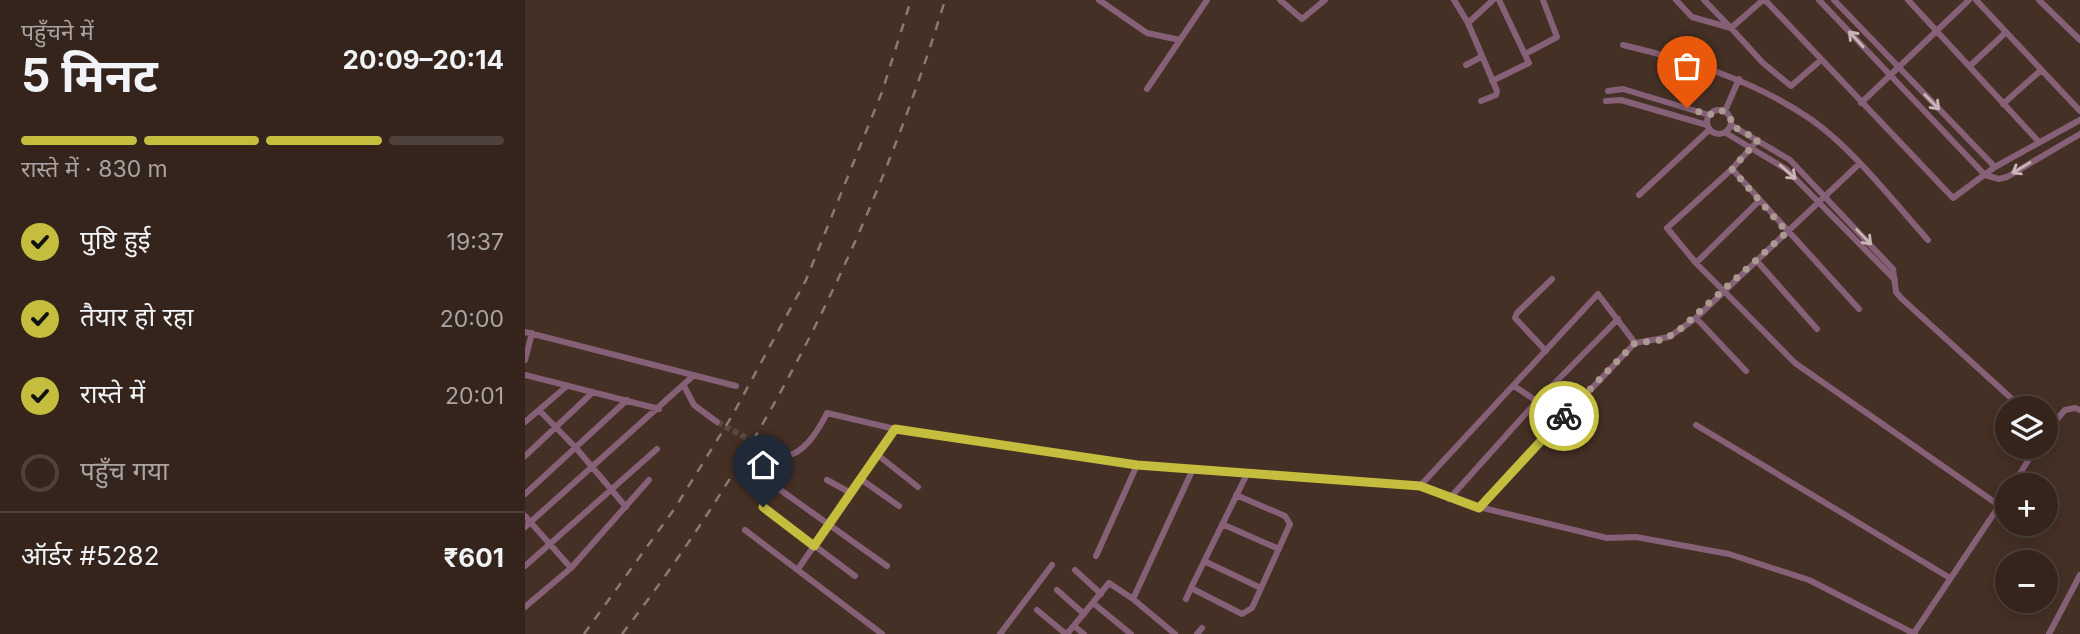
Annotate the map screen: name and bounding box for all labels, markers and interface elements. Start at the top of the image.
text: पहुँचने में [21,18,94,46]
one-way arrow [1848,30,1864,48]
pin [1657,36,1717,108]
text: 20:09–20:14 [343,44,504,75]
text: 5 मिनट [21,47,158,103]
icon: bag [1668,47,1706,85]
one-way arrow [1924,93,1941,110]
text: रास्ते में · 830 m [21,155,168,183]
one-way arrow [2012,162,2032,176]
one-way arrow [1779,164,1797,180]
icon: check [21,223,59,261]
text: पुष्टि हुई [80,224,151,255]
text: 19:37 [447,228,504,256]
one-way arrow [1855,228,1872,245]
icon: check [21,300,59,338]
text: तैयार हो रहा [80,301,194,332]
text: 20:00 [440,305,504,333]
icon: check [21,377,59,415]
text: रास्ते में [80,378,145,409]
courier [1529,381,1599,451]
text: 20:01 [445,382,504,410]
map controls [1995,396,2058,613]
button: layers [1995,396,2058,459]
icon: bike [1545,397,1583,435]
pin [733,435,793,507]
icon: home [744,446,782,484]
text: पहुँच गया [80,455,169,486]
button: + [1995,473,2058,536]
text: ऑर्डर #5282 [21,540,160,571]
text: ₹601 [444,542,504,573]
button: − [1995,550,2058,613]

